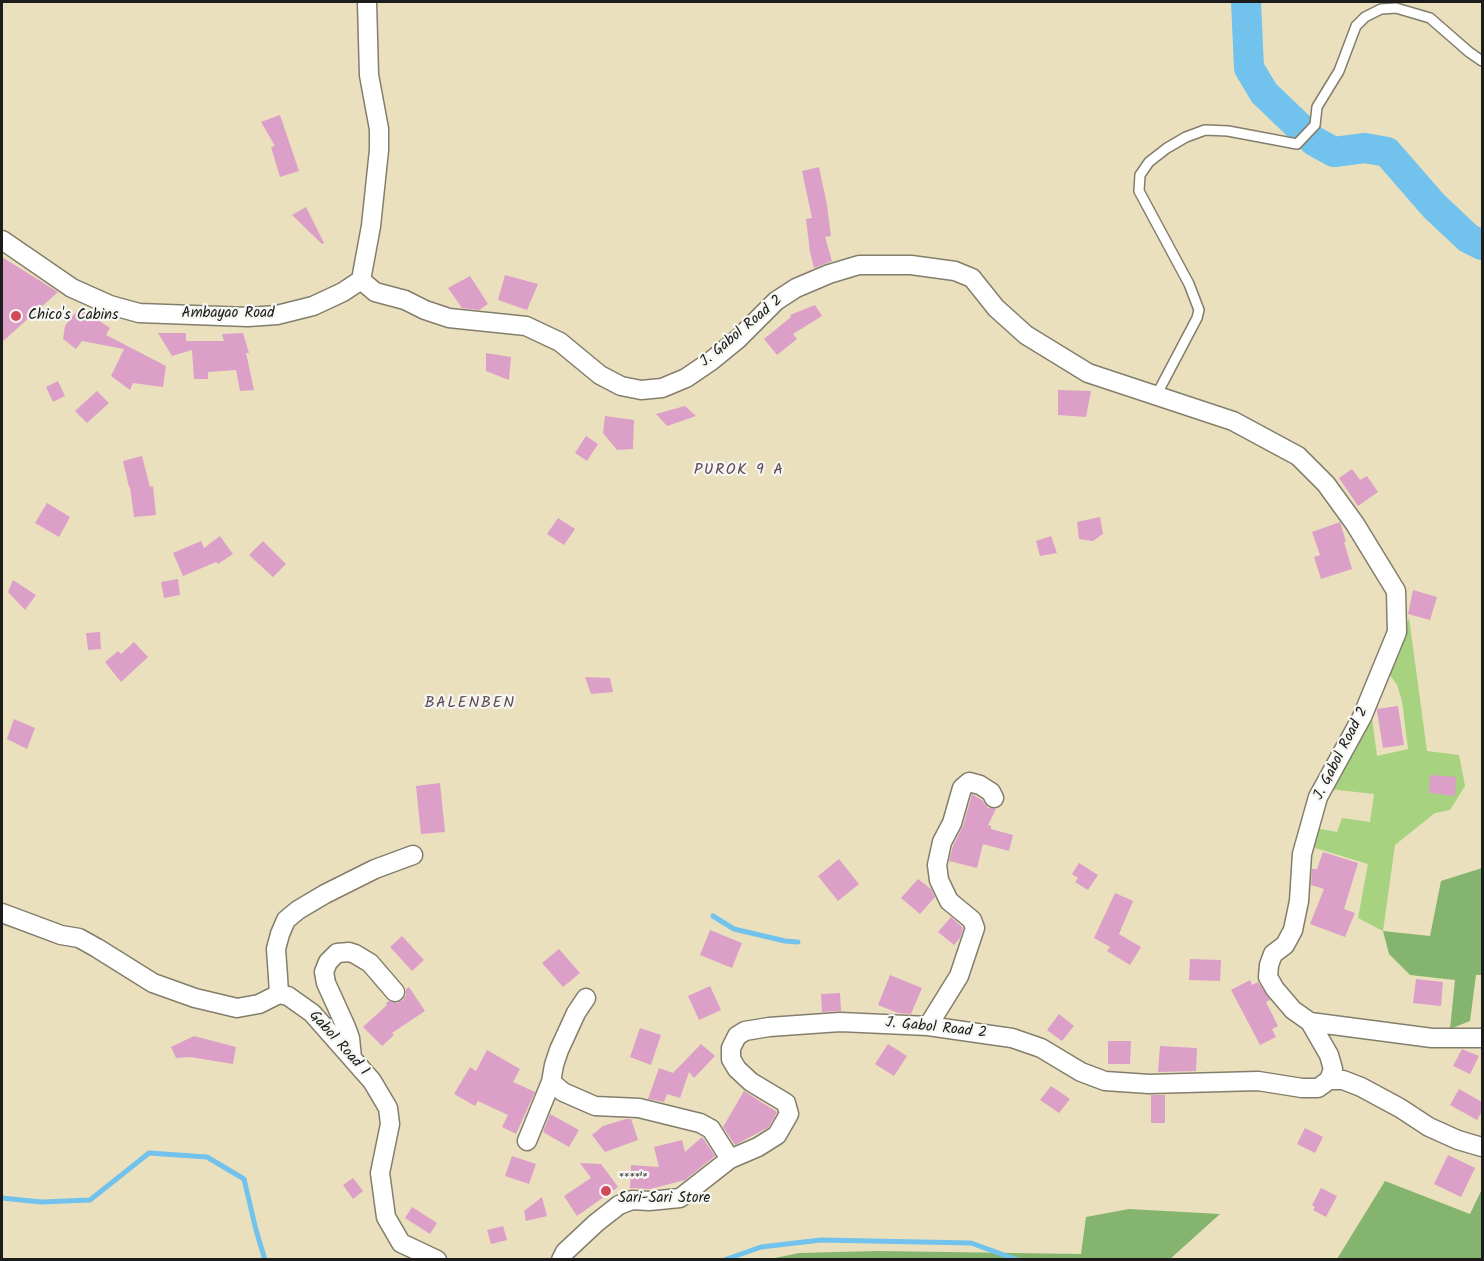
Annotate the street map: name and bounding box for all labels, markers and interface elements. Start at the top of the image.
street label: J. Gabol Road 2 [697,292,787,372]
street label: Ambayao Road [182,305,274,323]
place label: Chico's Cabins [28,307,118,325]
marker: Chico's Cabins [9,309,23,323]
district label: PUROK 9 A [694,461,784,481]
district label: BALENBEN [424,694,516,714]
street label: J. Gabol Road 2 [1311,704,1373,804]
street label: Gabol Road 1 [304,1008,372,1080]
street label: J. Gabol Road 2 [884,1015,988,1043]
place label: ****'* Sari-Sari Store [618,1173,710,1208]
marker: ****'* Sari-Sari Store [599,1184,613,1198]

